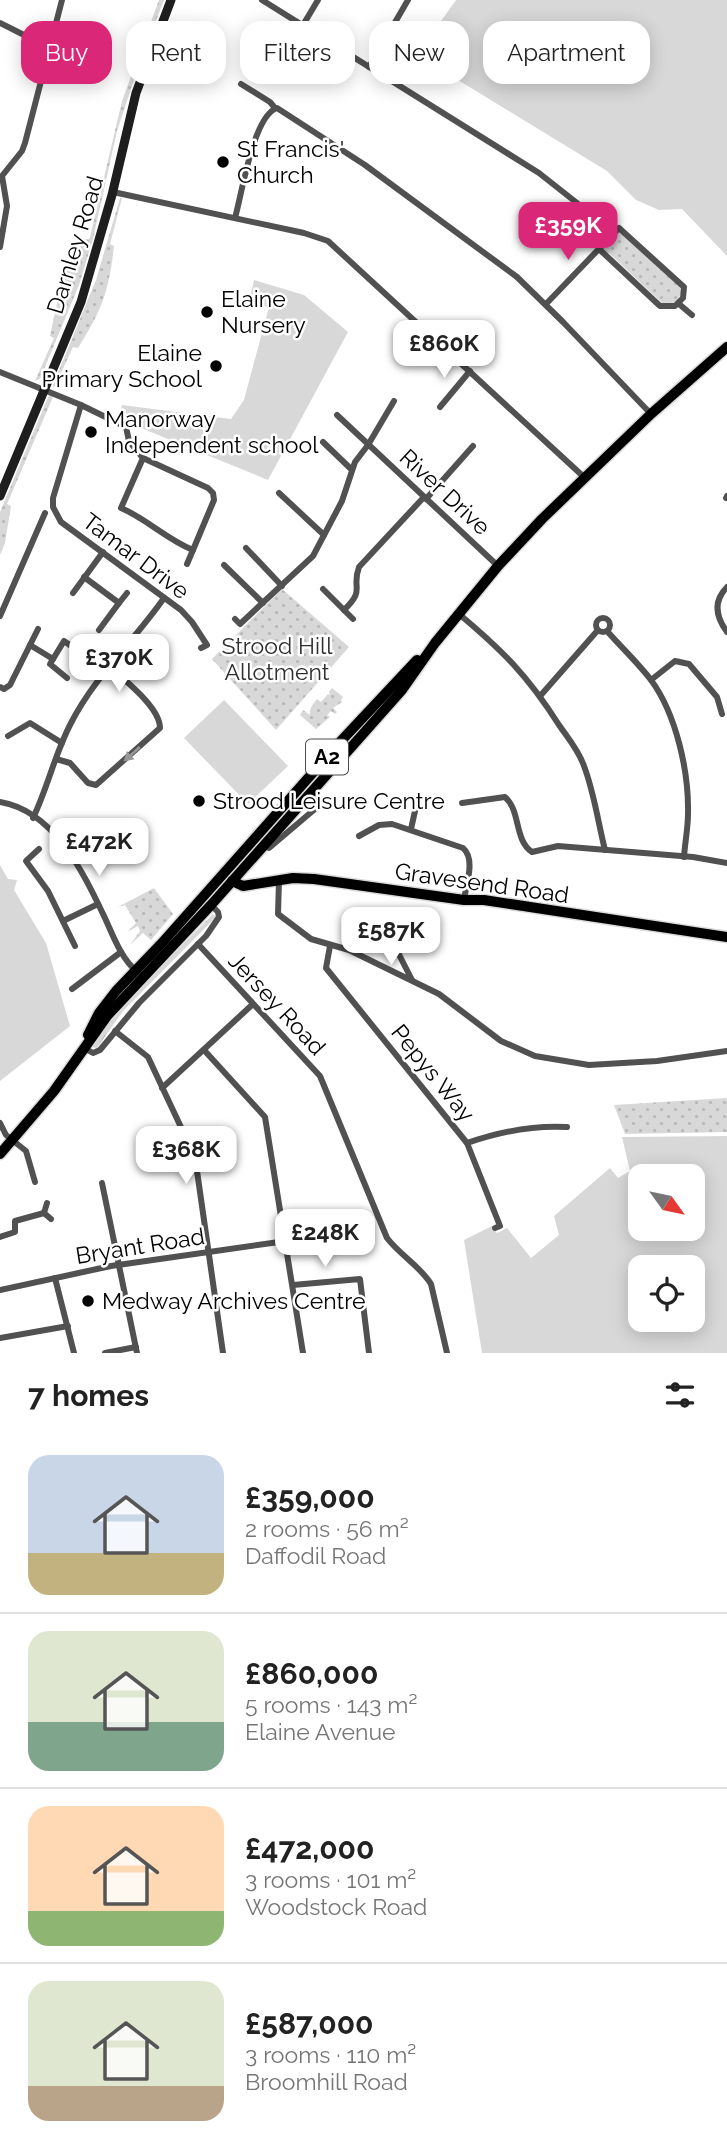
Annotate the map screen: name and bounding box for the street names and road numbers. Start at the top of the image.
street label: Darnley Road [41,173,108,317]
street label: River Drive [395,443,496,540]
street label: Tamar Drive [78,507,195,604]
road number: A2 [306,740,348,774]
street label: Gravesend Road [393,857,571,908]
street label: Jersey Road [223,947,331,1060]
street label: Pepys Way [386,1019,481,1127]
street label: Bryant Road [74,1222,206,1269]

